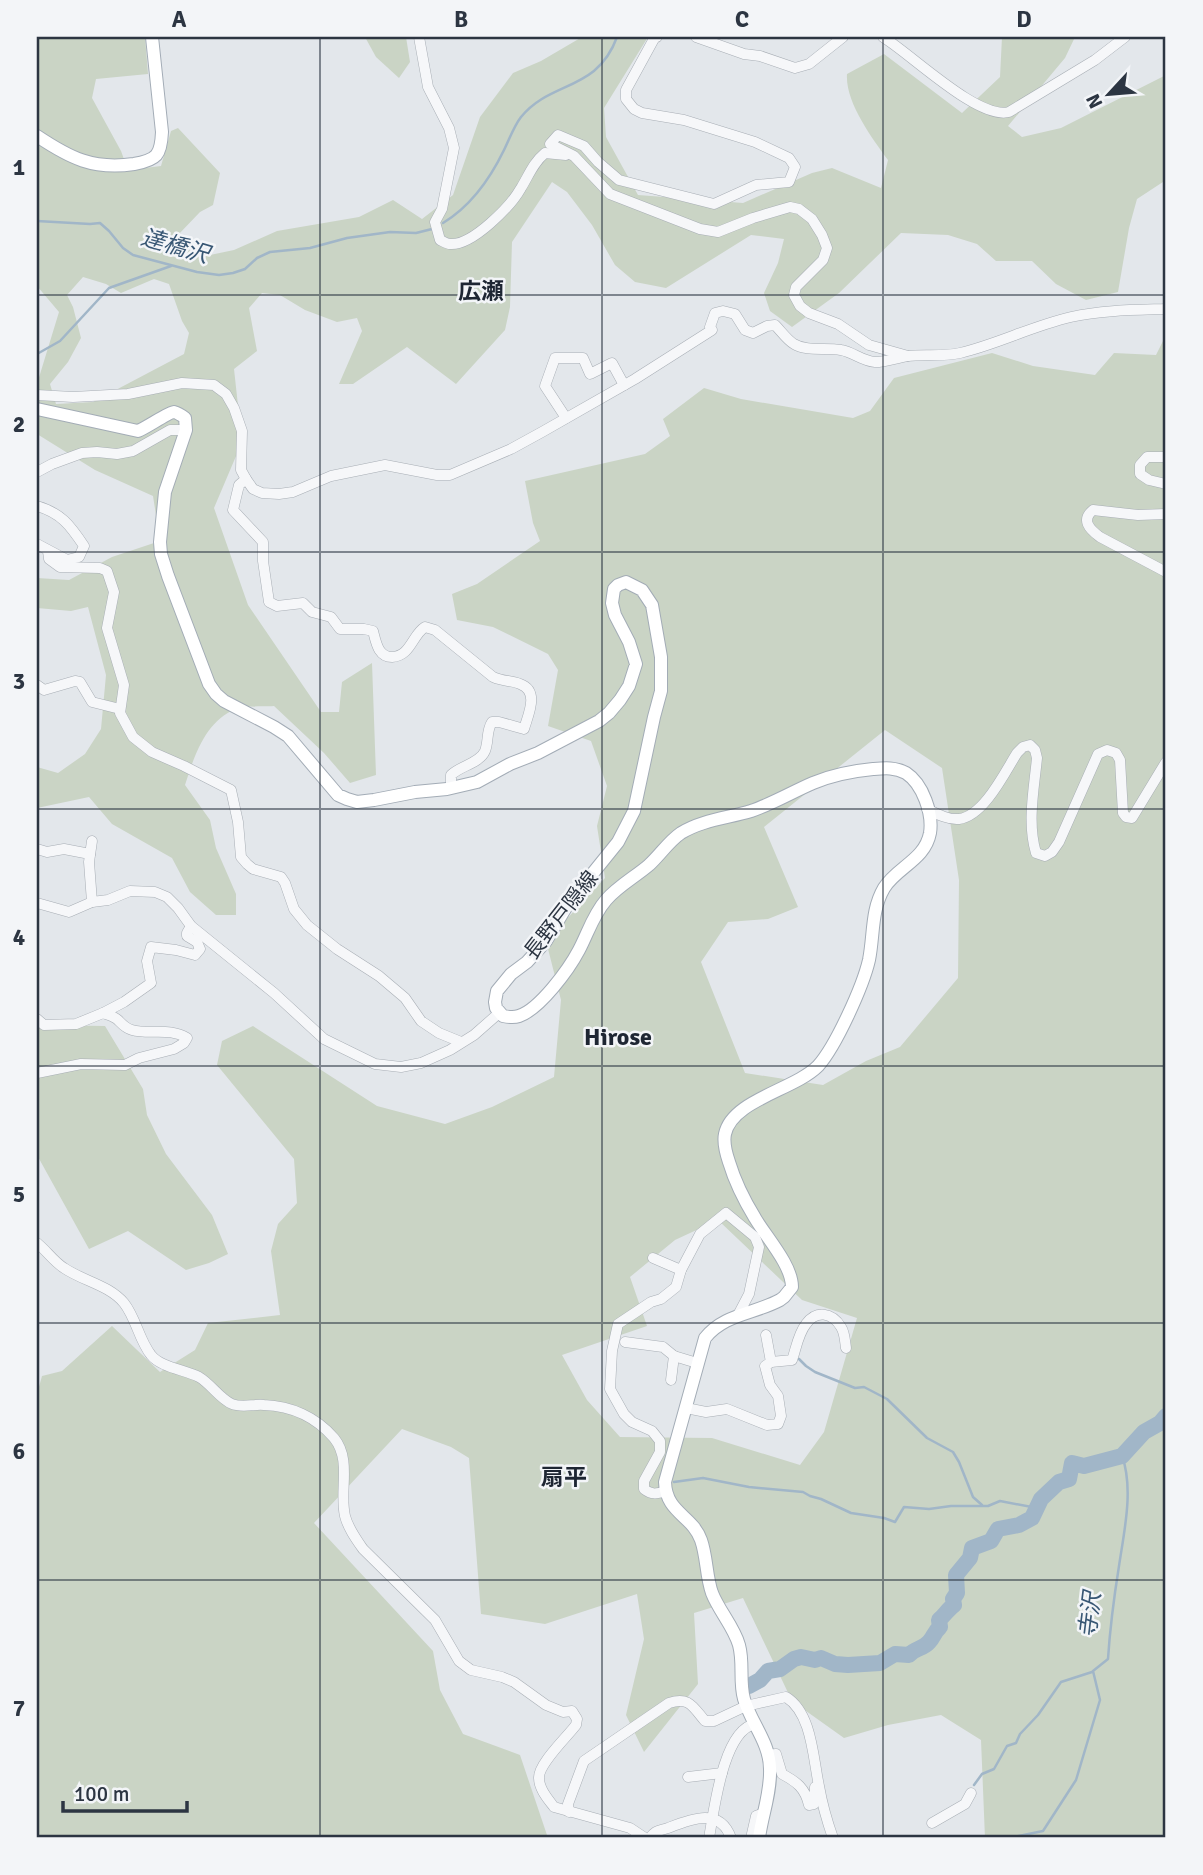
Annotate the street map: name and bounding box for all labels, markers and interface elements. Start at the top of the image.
text: A [172,5,187,34]
text: B [454,5,468,34]
text: C [735,5,749,34]
text: D [1016,5,1032,34]
north arrow [1074,60,1144,130]
text: N [1081,90,1108,112]
text: 1 [13,153,25,182]
water label: 達橋沢 [138,223,215,270]
district label: 広瀬 [458,277,504,306]
text: 2 [13,410,25,439]
text: 3 [13,667,25,696]
street label: 長野戸隠線 [518,866,604,964]
text: 4 [13,923,25,952]
district label: Hirose [584,1022,652,1052]
text: 5 [13,1180,25,1209]
text: 6 [13,1437,25,1466]
district label: 扇平 [541,1463,587,1492]
water label: 寺沢 [1073,1587,1108,1640]
text: 7 [13,1694,25,1723]
scale bar [63,1770,187,1814]
text: 100 m [74,1781,129,1807]

